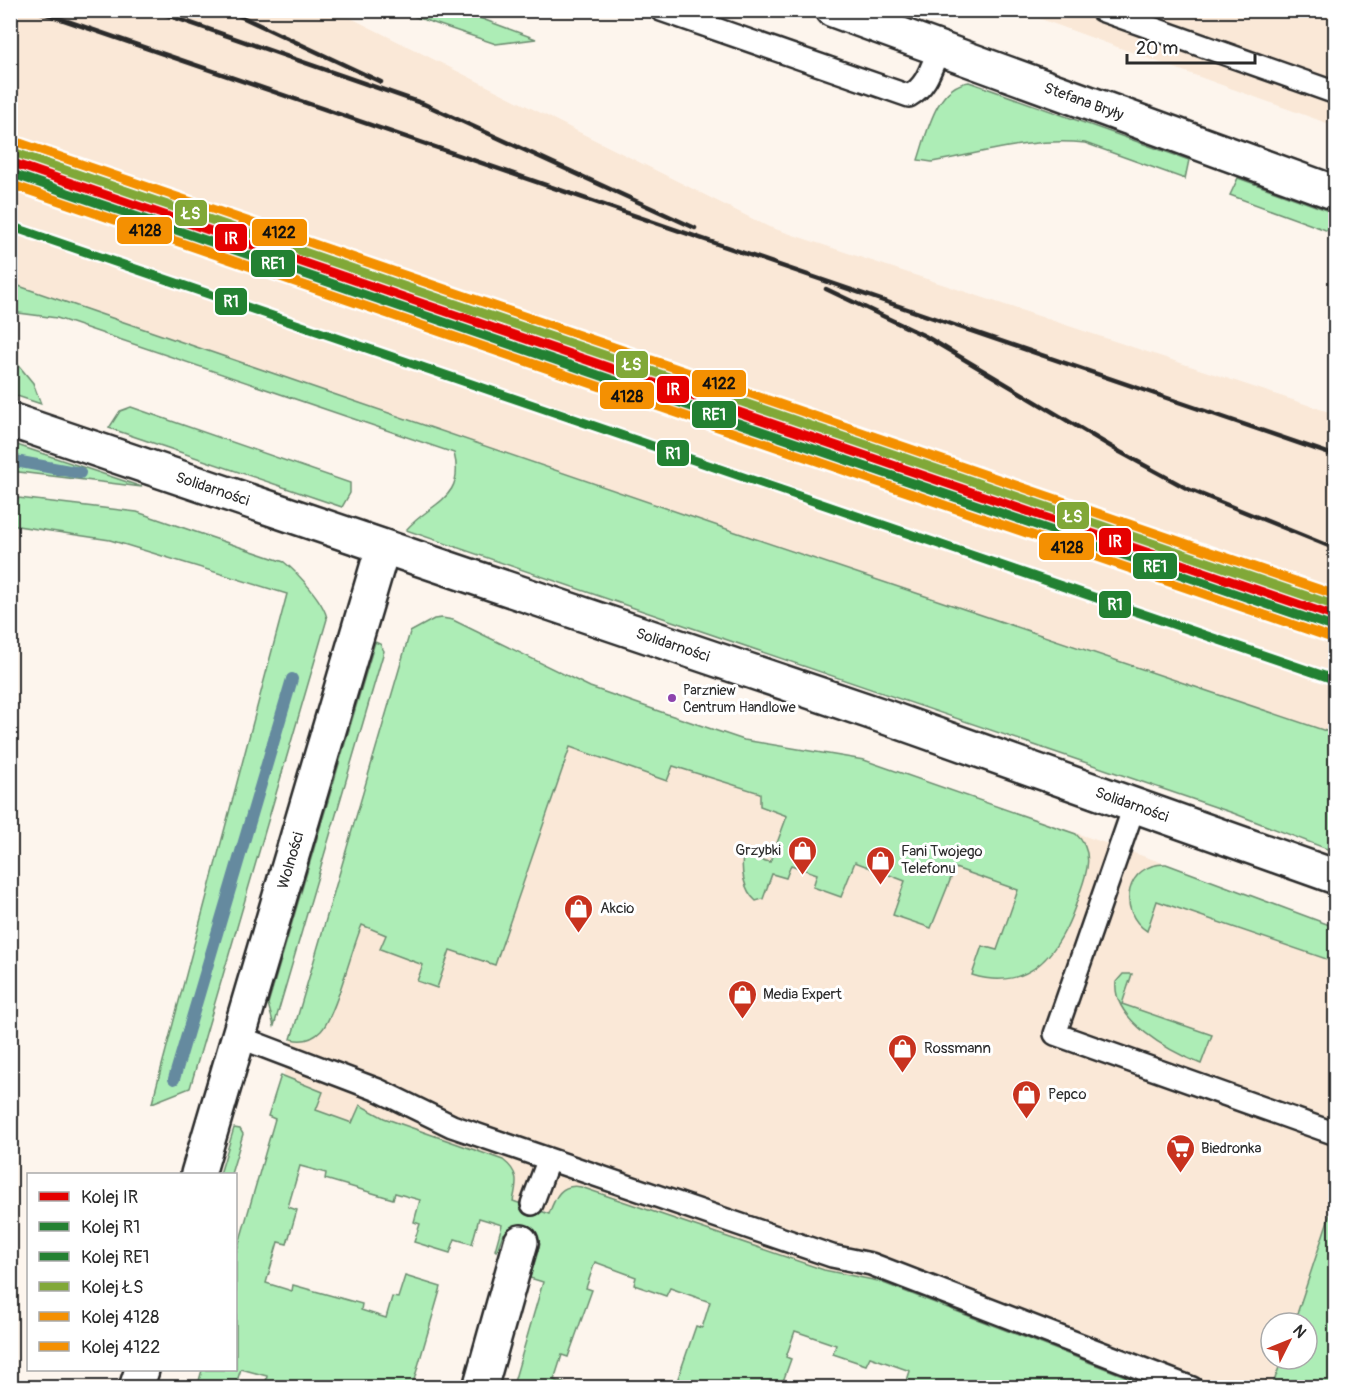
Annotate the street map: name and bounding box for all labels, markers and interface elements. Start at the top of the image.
scale bar [1127,27,1254,65]
text: 20 m [1136,37,1178,60]
street label: Stefana Bryły [1041,79,1127,125]
line badge: ŁS [174,199,208,227]
text: ŁS [180,204,200,224]
line badge: 4128 [116,216,173,245]
line badge: 4122 [251,218,308,247]
text: 4128 [129,221,161,241]
line badge: IR [214,223,248,252]
text: 4122 [262,223,296,243]
text: IR [224,229,239,249]
line badge: RE1 [250,249,296,278]
text: RE1 [261,254,285,274]
line badge: R1 [214,287,248,316]
text: R1 [223,292,239,312]
line badge: ŁS [615,350,649,379]
text: ŁS [621,355,641,375]
line badge: 4122 [691,369,747,398]
text: 4122 [702,374,736,394]
line badge: IR [656,375,690,404]
text: IR [666,380,681,400]
line badge: 4128 [599,381,655,410]
text: 4128 [611,387,643,407]
line badge: RE1 [691,400,737,429]
text: RE1 [702,405,726,425]
line badge: R1 [656,439,690,467]
text: R1 [665,444,681,464]
street label: Solidarności [173,468,252,511]
line badge: ŁS [1056,501,1090,530]
text: ŁS [1062,507,1082,527]
line badge: IR [1098,527,1132,556]
line badge: 4128 [1038,532,1095,561]
text: IR [1108,532,1123,552]
text: 4128 [1051,538,1083,558]
line badge: RE1 [1132,552,1178,580]
text: RE1 [1143,557,1167,577]
line badge: R1 [1098,590,1132,619]
text: R1 [1107,595,1123,615]
street label: Solidarności [633,624,712,667]
place label: Parzniew Centrum Handlowe [683,682,796,716]
marker: Parzniew Centrum Handlowe [666,692,678,704]
street label: Solidarności [1092,783,1171,827]
street label: Wolności [274,830,308,891]
shop icon: Grzybki [786,834,818,876]
place label: Grzybki [735,841,781,860]
place label: Fani Twojego Telefonu [901,842,983,878]
shop icon: Fani Twojego Telefonu [864,844,896,886]
shop icon: Akcio [563,892,595,934]
place label: Akcio [600,899,634,918]
shop icon: Media Expert [726,978,758,1020]
place label: Media Expert [763,985,843,1004]
shop icon: Rossmann [887,1032,919,1074]
place label: Rossmann [924,1039,991,1058]
shop icon: Pepco [1011,1078,1043,1120]
place label: Pepco [1048,1085,1086,1104]
supermarket icon: Biedronka [1164,1132,1196,1174]
place label: Biedronka [1201,1139,1262,1158]
legend [27,1173,237,1371]
text: Kolej IR [81,1186,138,1209]
text: Kolej R1 [81,1216,140,1239]
text: Kolej RE1 [81,1246,150,1269]
text: Kolej ŁS [81,1276,144,1299]
text: Kolej 4128 [81,1306,159,1329]
north arrow [1259,1311,1319,1371]
text: N [1288,1321,1310,1342]
text: Kolej 4122 [81,1336,160,1359]

